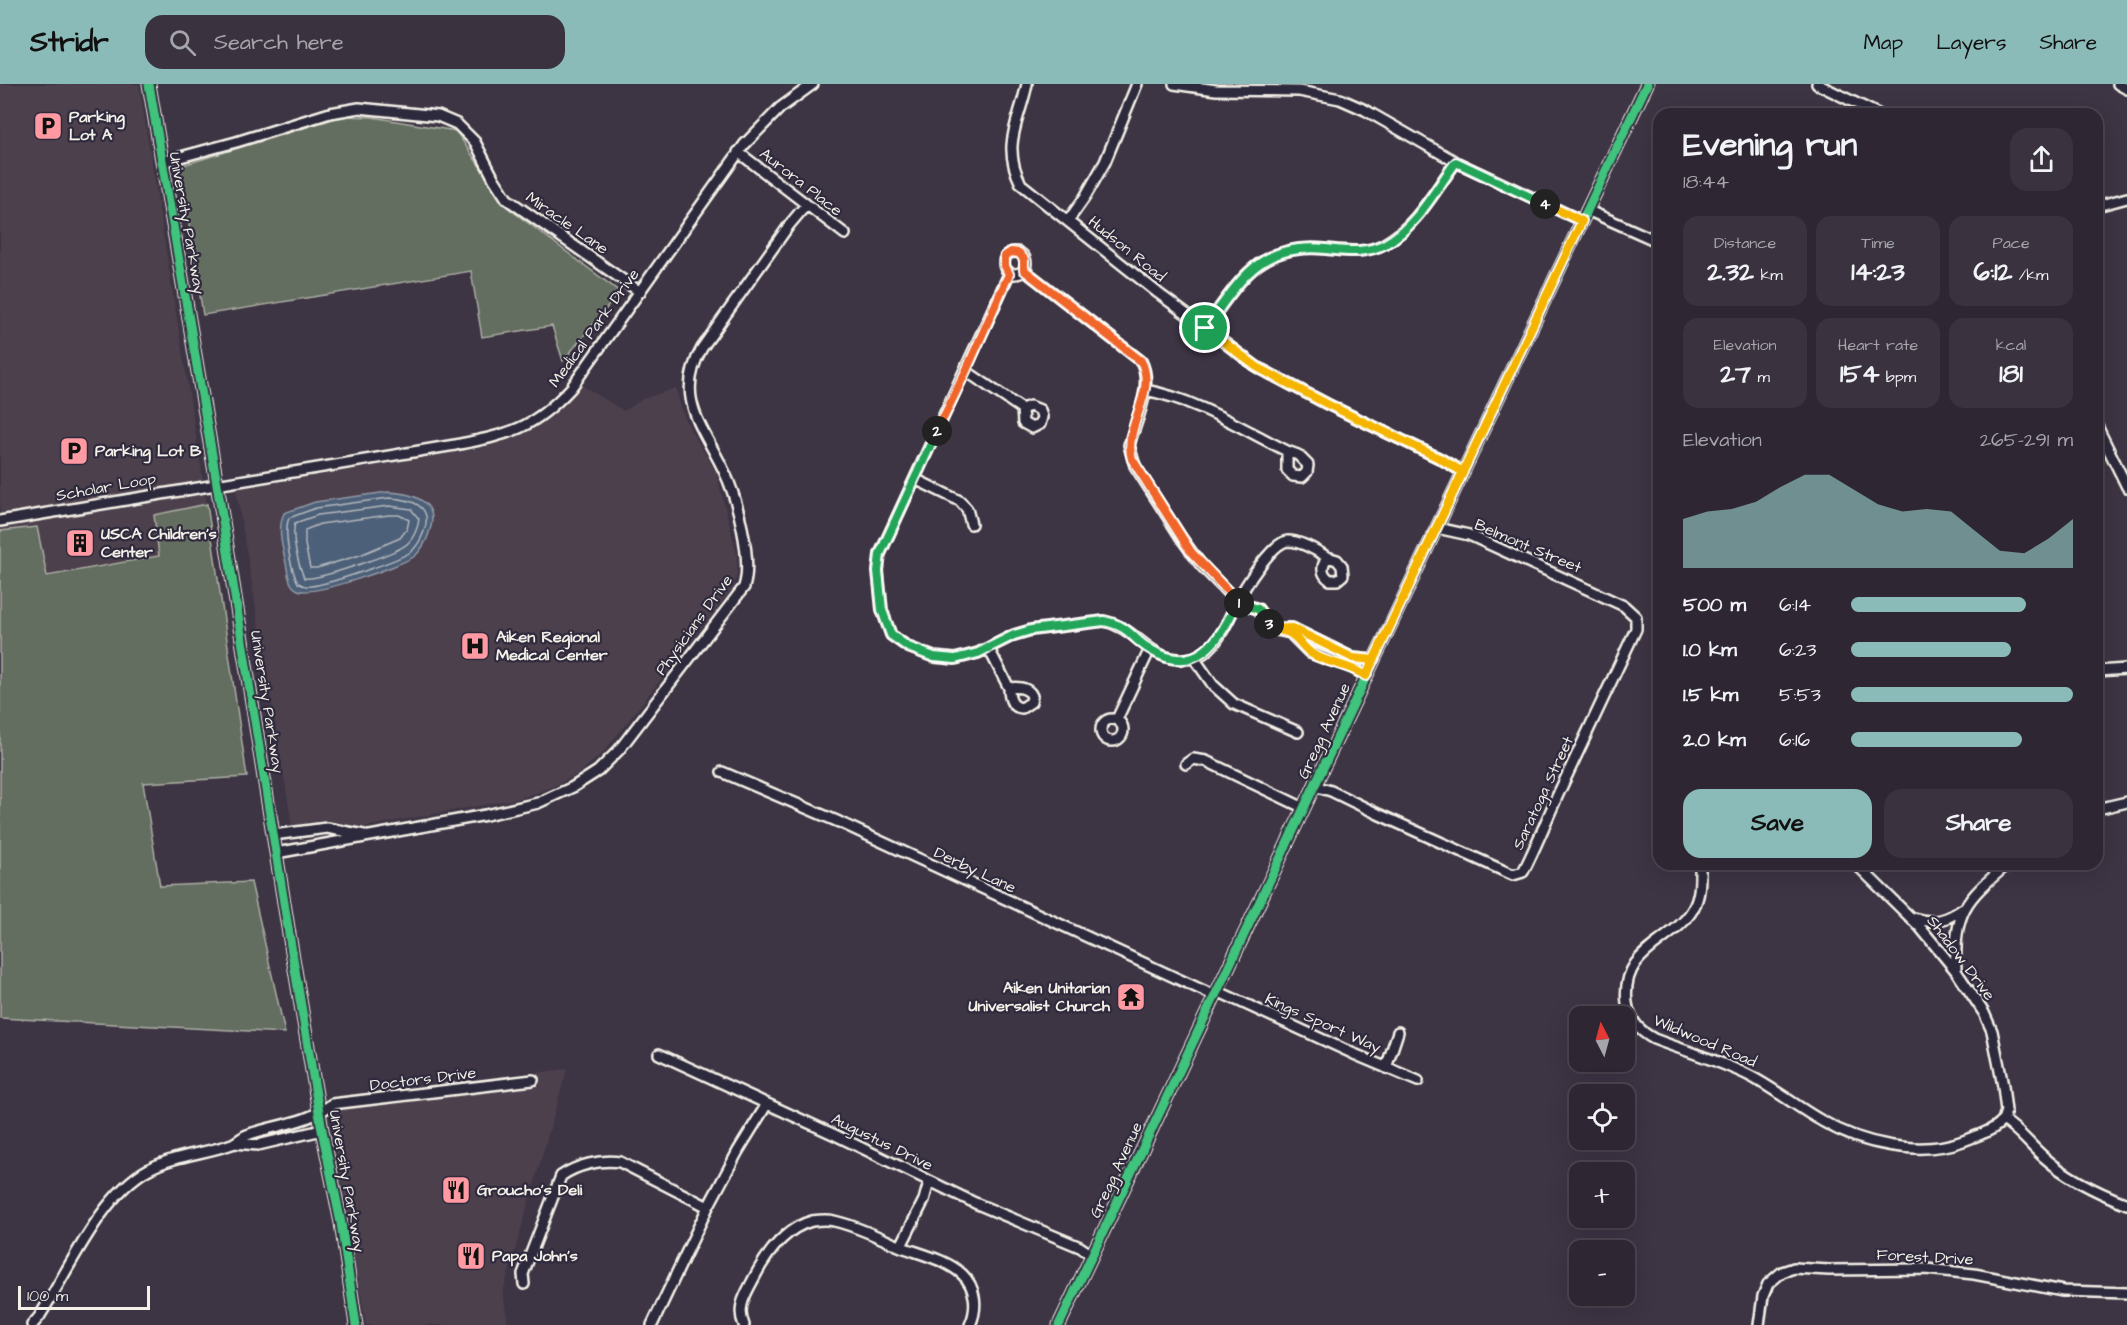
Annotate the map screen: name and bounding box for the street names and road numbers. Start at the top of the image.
street label: Aurora Place [755,143,847,221]
street label: University Parkway [163,150,210,296]
street label: Miracle Lane [521,186,613,260]
street label: Hudson Road [1083,211,1171,287]
street label: Medical Park Drive [543,264,645,392]
street label: Scholar Loop [54,467,158,507]
street label: Belmont Street [1471,514,1585,579]
street label: Physicians Drive [650,570,739,680]
street label: University Parkway [244,629,289,775]
street label: Gregg Avenue [1292,679,1357,783]
street label: Saratoga Street [1507,732,1580,854]
street label: Derby Lane [930,841,1020,900]
street label: Shadow Drive [1922,911,2001,1005]
street label: Kings Sport Way [1261,988,1385,1059]
street label: Wildwood Road [1650,1009,1760,1073]
street label: Doctors Drive [369,1062,478,1096]
street label: University Parkway [323,1108,370,1254]
street label: Augustus Drive [827,1108,937,1177]
street label: Gregg Avenue [1084,1118,1149,1222]
street label: Forest Drive [1876,1243,1974,1271]

